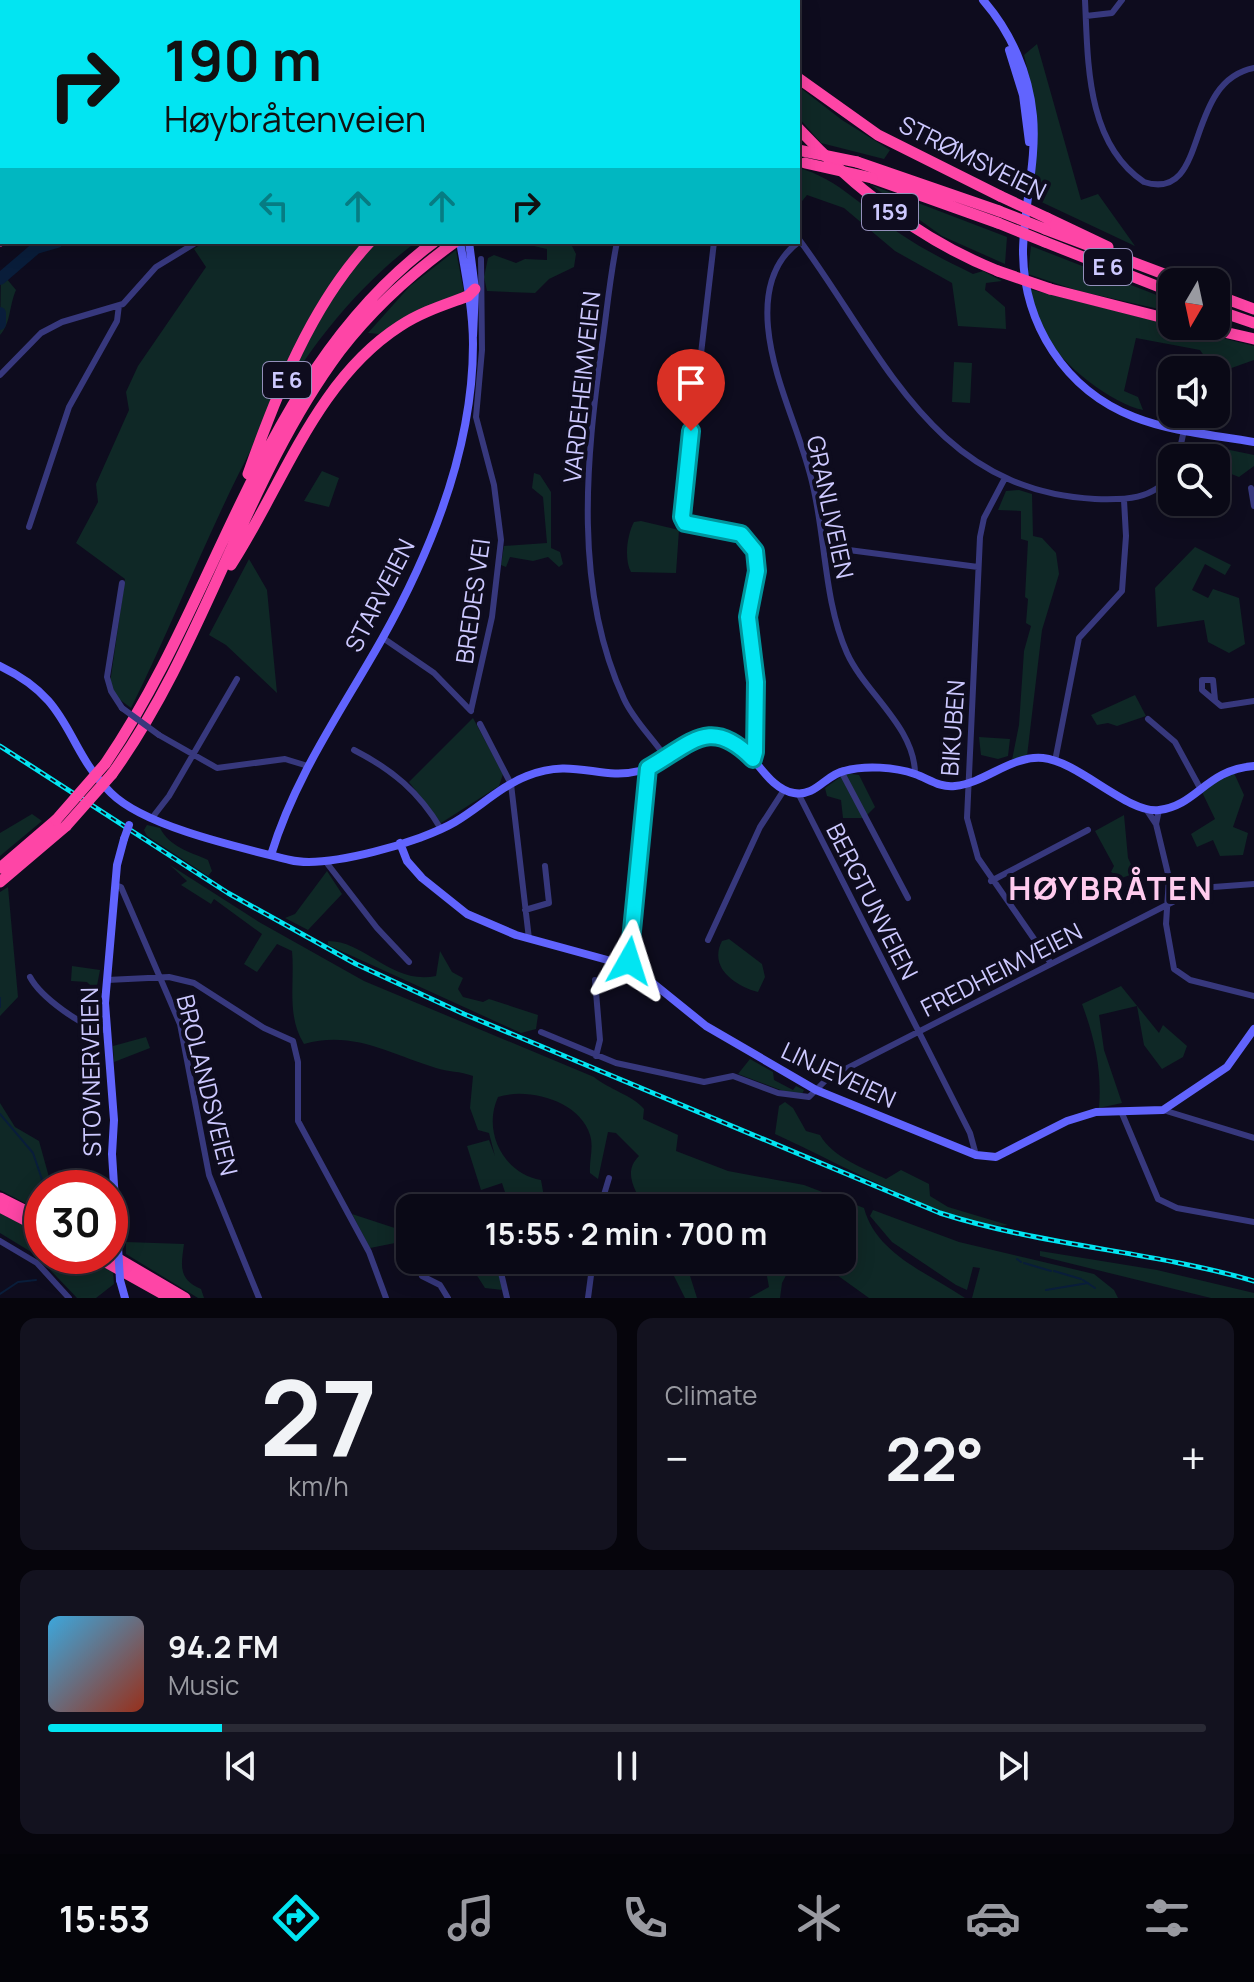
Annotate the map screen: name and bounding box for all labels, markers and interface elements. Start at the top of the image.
text: 190 m [164,21,322,98]
icon: right [32,32,136,136]
text: Høybråtenveien [164,94,426,143]
street label: STRØMSVEIEN [894,107,1052,207]
icon: left [252,184,296,228]
icon: ahead [336,184,380,228]
icon: ahead [420,184,464,228]
icon: right [504,184,548,228]
road number: 159 [862,194,918,230]
road number: E 6 [1084,249,1132,285]
north arrow [1158,268,1230,340]
map controls [1158,268,1230,516]
street label: VARDEHEIMVEIEN [555,289,607,485]
pin [657,349,725,431]
button: sound [1158,356,1230,428]
icon: arrive [669,361,713,405]
road number: E 6 [263,362,311,398]
street label: GRANLIVEIEN [800,432,862,582]
button: search [1158,444,1230,516]
street label: STARVEIEN [336,533,422,657]
street label: BREDES VEI [447,536,497,666]
street label: BIKUBEN [932,679,972,777]
street label: BERGTUNVEIEN [819,817,927,985]
district label: HØYBRÅTEN [1008,866,1214,910]
street label: FREDHEIMVEIEN [915,914,1087,1024]
position arrow [587,919,671,1003]
street label: STOVNERVEIEN [72,987,108,1157]
street label: BROLANDSVEIEN [170,991,246,1179]
street label: LINJEVEIEN [776,1033,902,1115]
speed limit sign: 30 [24,1170,128,1274]
text: 15:55 · 2 min · 700 m [485,1213,767,1254]
text: 27 [260,1345,377,1487]
text: Climate [665,1377,757,1413]
text: 22° [885,1417,984,1499]
text: − [665,1428,689,1488]
text: + [1181,1428,1206,1488]
text: km/h [288,1468,349,1504]
text: 94.2 FM [168,1626,279,1667]
text: Music [168,1667,239,1703]
icon: previous [219,1744,263,1788]
icon: pause [605,1744,649,1788]
icon: next [991,1744,1035,1788]
icon: directions [268,1890,324,1946]
icon: music [443,1890,499,1946]
icon: phone [617,1890,673,1946]
icon: climate [791,1890,847,1946]
icon: car [965,1890,1021,1946]
icon: filters [1139,1890,1195,1946]
text: 15:53 [59,1894,150,1943]

